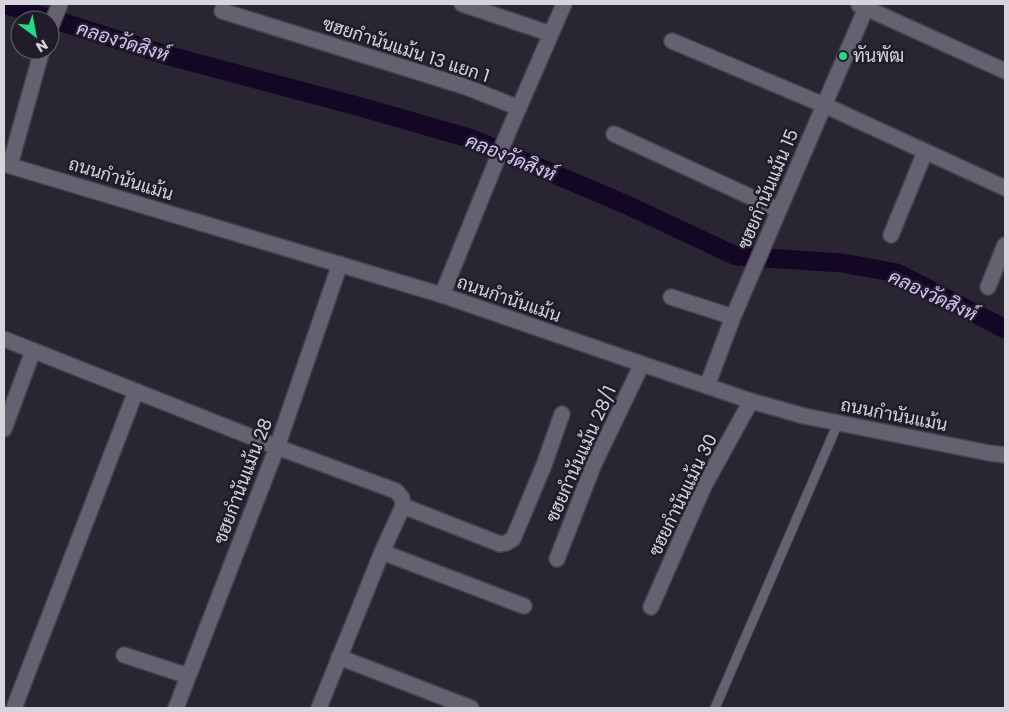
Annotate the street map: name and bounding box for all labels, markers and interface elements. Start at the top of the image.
north arrow [10,10,60,60]
street label: ซฮยกำนันแม้น 13 แยก 1 [319,11,493,88]
water label: คลองวัดสิงห์ [73,15,175,69]
text: N [32,35,52,57]
place label: ทันพัฒ [853,43,904,68]
marker: ทันพัฒ [837,50,849,62]
street label: ซฮยกำนันแม้น 15 [731,125,804,253]
water label: คลองวัดสิงห์ [462,127,563,189]
street label: ถนนกำนันแม้น [66,151,177,206]
water label: คลองวัดสิงห์ [884,263,984,329]
street label: ถนนกำนันแม้น [454,269,564,328]
street label: ซฮยกำนันแม้น 28/1 [539,381,622,526]
street label: ถนนกำนันแม้น [839,392,950,437]
street label: ซฮยกำนันแม้น 28 [207,414,278,547]
street label: ซฮยกำนันแม้น 30 [642,429,723,560]

